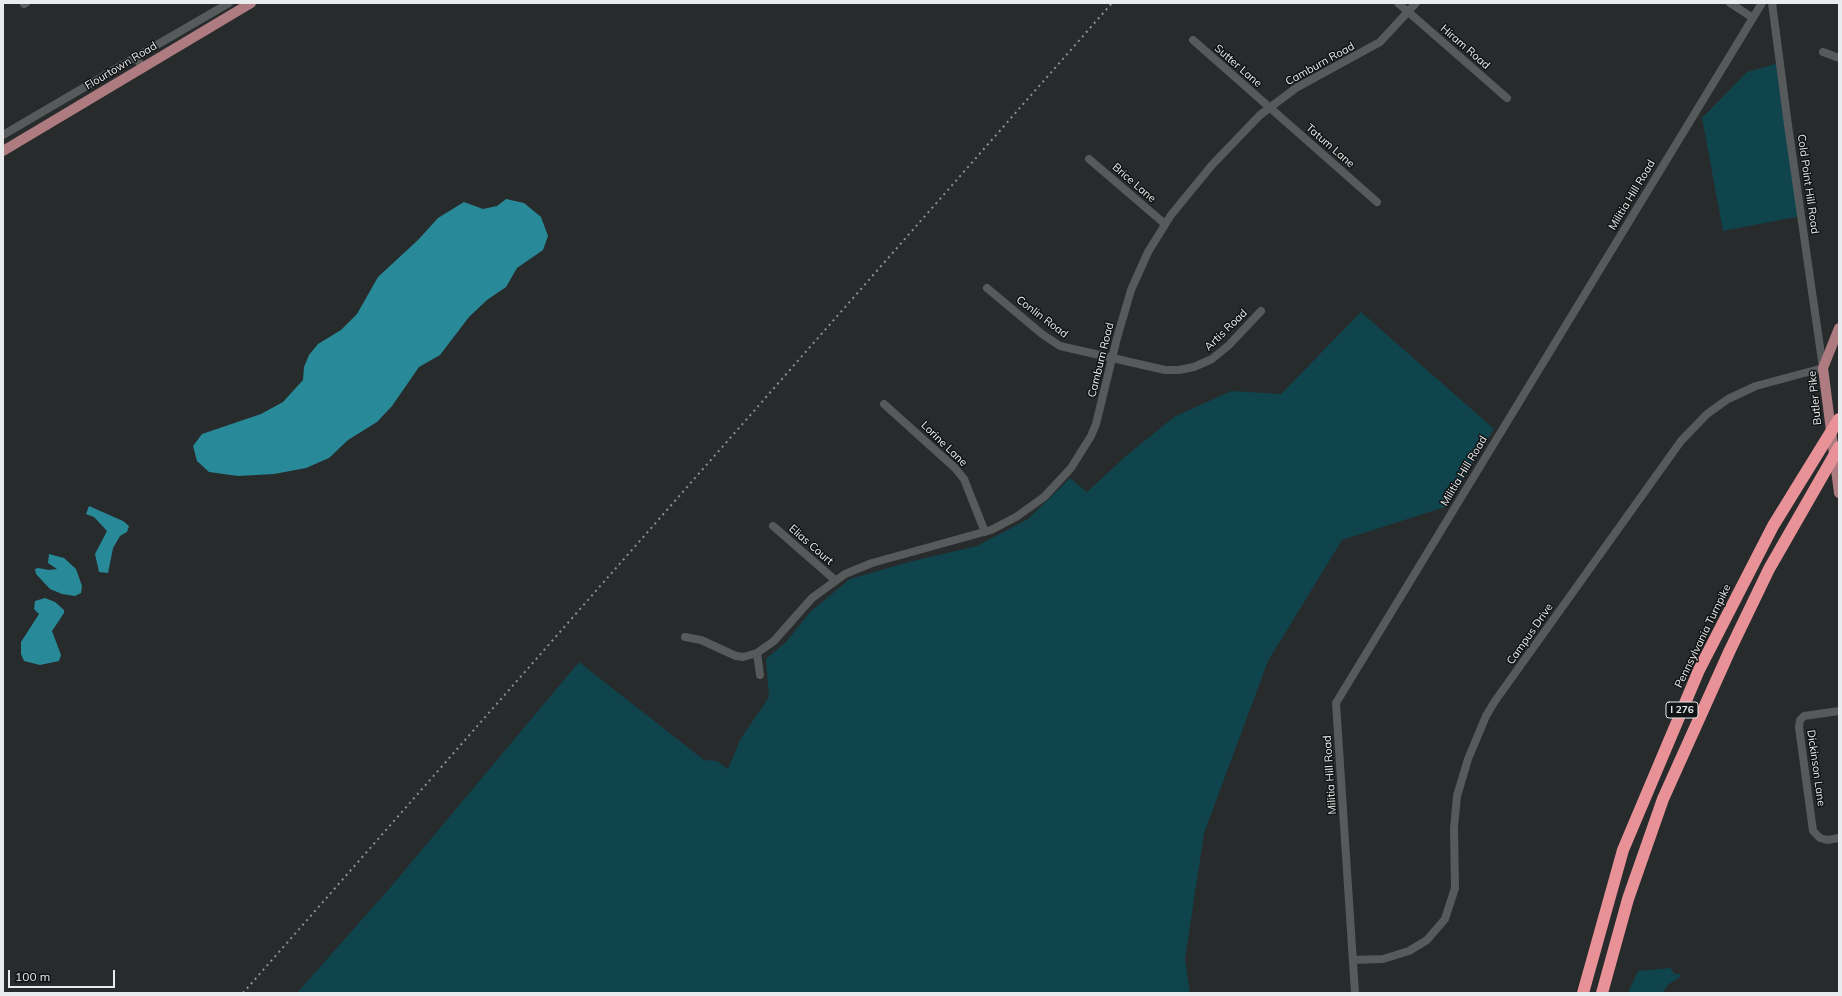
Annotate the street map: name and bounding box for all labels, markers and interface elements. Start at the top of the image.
street label: Hiram Road [1438,22,1492,72]
street label: Flourtown Road [83,39,159,93]
street label: Camburn Road [1283,40,1357,88]
street label: Sutter Lane [1212,42,1264,90]
street label: Tatum Lane [1303,121,1357,171]
street label: Cold Point Hill Road [1794,133,1822,235]
street label: Militia Hill Road [1606,158,1658,232]
street label: Brice Lane [1110,161,1158,205]
street label: Conlin Road [1014,293,1070,341]
street label: Artis Road [1202,306,1250,354]
street label: Camburn Road [1085,321,1117,399]
street label: Butler Pike [1806,370,1824,426]
street label: Lorine Lane [918,419,970,469]
street label: Militia Hill Road [1438,434,1490,508]
street label: Elias Court [786,522,836,568]
street label: Pennsylvania Turnpike [1672,582,1734,690]
street label: Campus Drive [1504,601,1556,667]
road number: I 276 [1666,702,1698,718]
street label: Dickinson Lane [1804,729,1828,807]
street label: Militia Hill Road [1321,735,1339,815]
scale bar [10,962,117,988]
text: 100 m [15,969,50,984]

